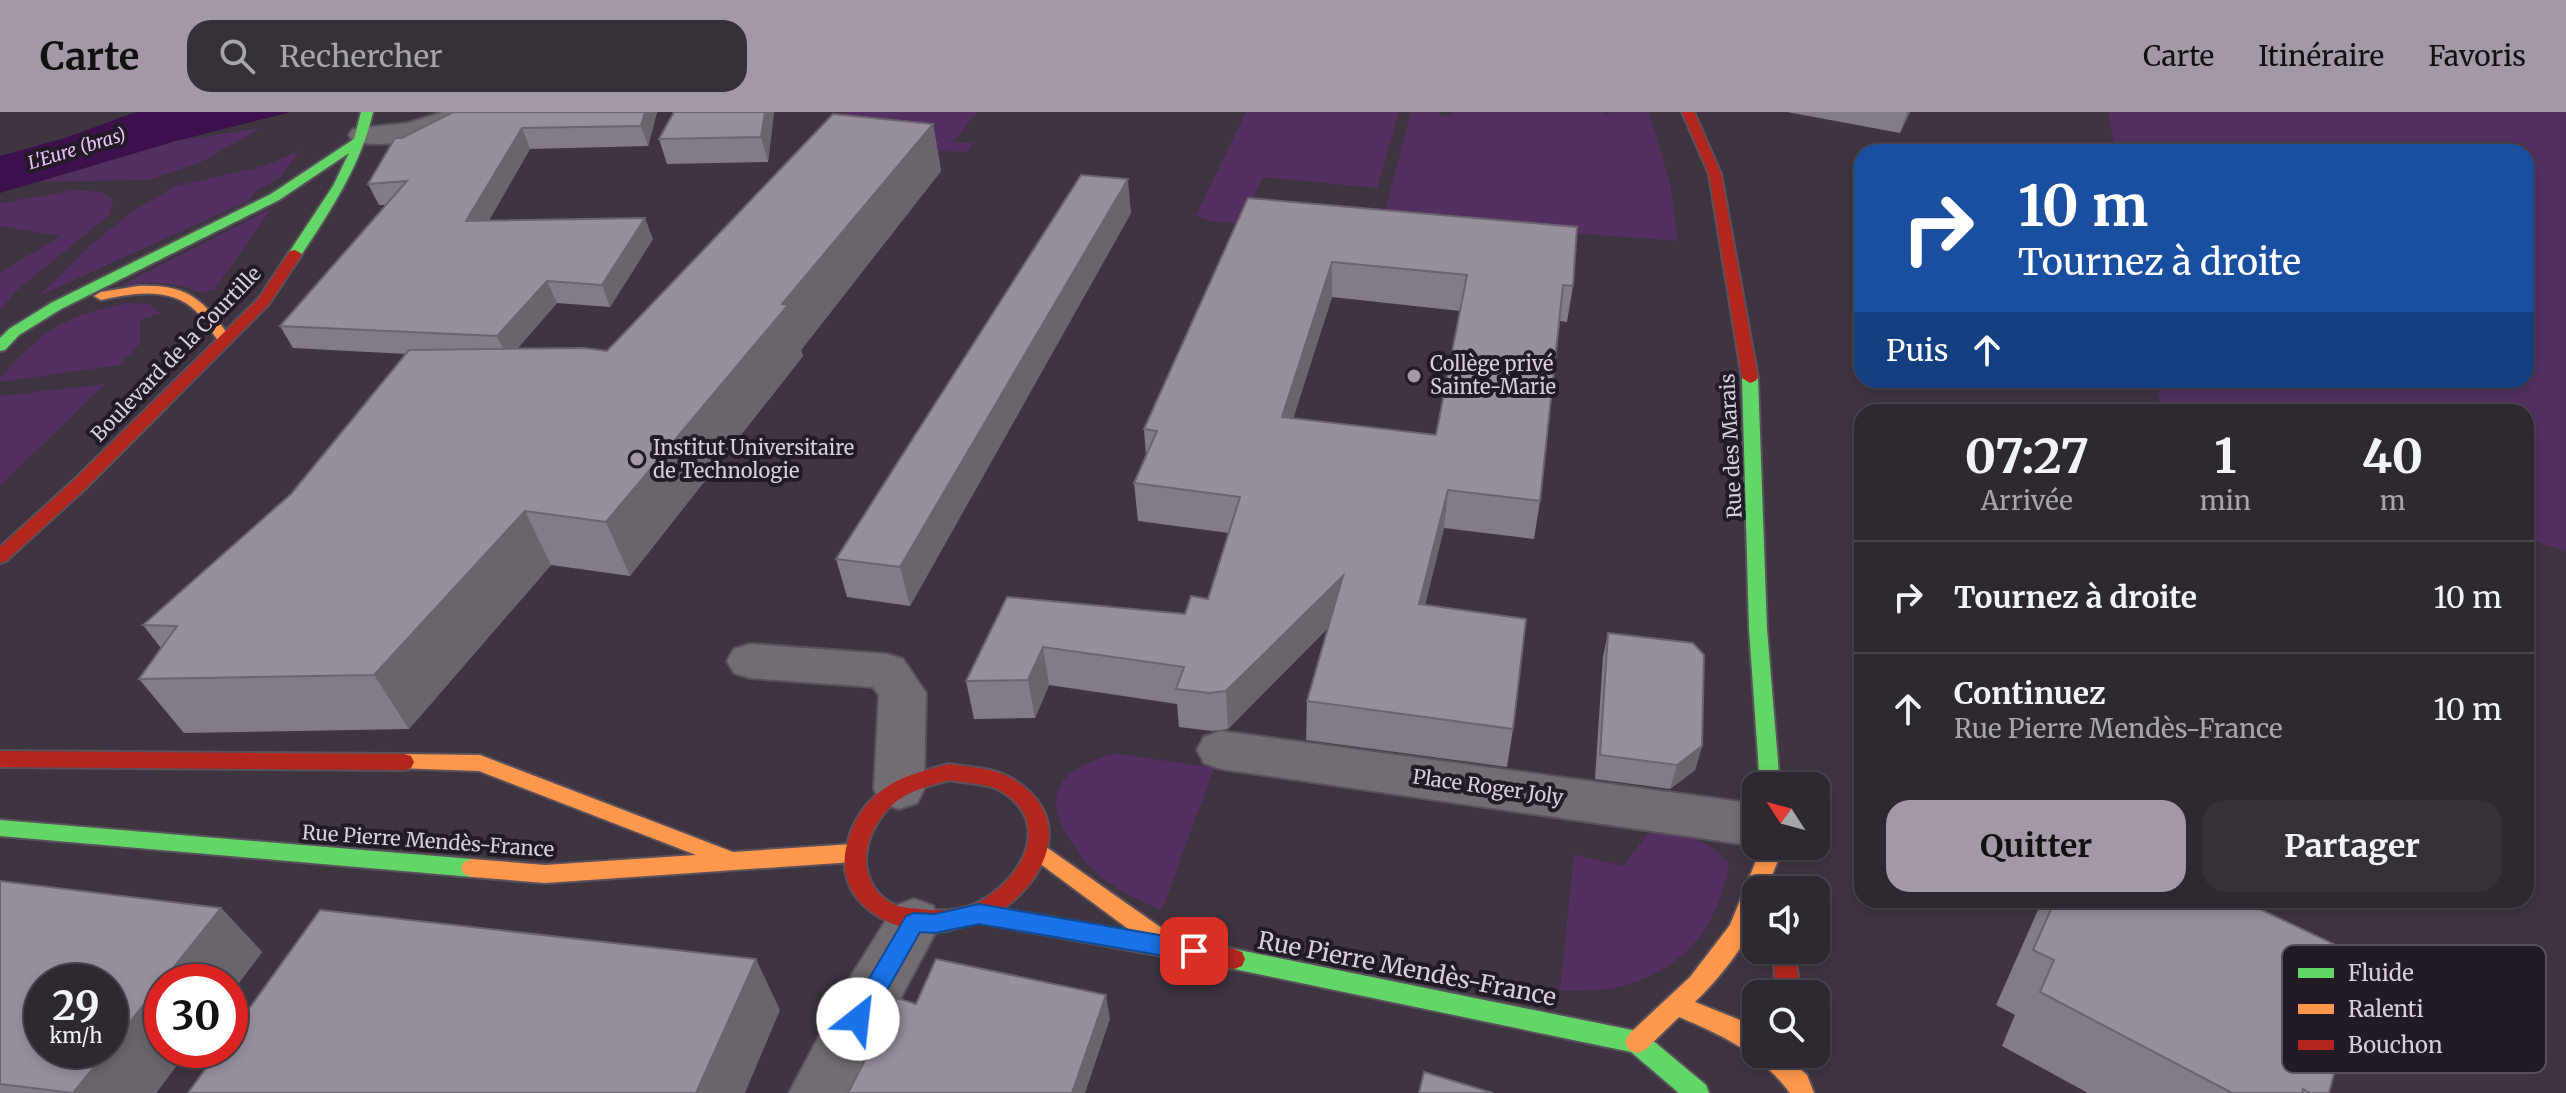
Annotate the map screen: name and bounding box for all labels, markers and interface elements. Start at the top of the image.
search box [187,20,747,92]
text: Carte [40,33,139,80]
icon: search [215,34,259,78]
text: Rechercher [279,37,443,75]
text: Carte [2143,38,2214,74]
text: Itinéraire [2258,38,2384,74]
text: Favoris [2428,38,2526,74]
water label: L'Eure (bras) [25,123,129,174]
text: 10 m [2018,171,2148,241]
icon: right [1886,176,1990,280]
text: Tournez à droite [2018,240,2301,285]
street label: Boulevard de la Courtille [85,261,266,447]
icon: ahead [1965,328,2009,372]
text: Puis [1886,331,1949,369]
place label: Collège privé Sainte-Marie [1430,351,1556,399]
marker: Collège privé Sainte-Marie [1405,367,1423,385]
street label: Rue des Marais [1714,373,1747,519]
text: 07:27 [1965,426,2089,486]
text: 1 [2214,426,2236,486]
text: 40 [2362,426,2423,486]
place label: Institut Universitaire de Technologie [653,435,854,483]
marker: Institut Universitaire de Technologie [628,450,646,468]
text: Arrivée [1981,484,2073,517]
text: min [2200,484,2251,517]
text: m [2380,484,2405,517]
icon: right [1886,575,1930,619]
text: Tournez à droite [1954,578,2197,616]
text: 10 m [2434,578,2502,616]
text: Continuez [1954,674,2105,712]
icon: ahead [1886,687,1930,731]
text: 10 m [2434,690,2502,728]
text: Rue Pierre Mendès-France [1954,712,2283,745]
street label: Place Roger Joly [1411,764,1565,810]
north arrow [1742,772,1830,860]
map controls [1742,772,1830,1068]
button: Quitter [1886,800,2186,892]
button: Partager [2202,800,2502,892]
street label: Rue Pierre Mendès-France [301,819,555,862]
button: sound [1742,876,1830,964]
pin [1160,917,1228,985]
street label: Rue Pierre Mendès-France [1255,924,1559,1013]
icon: arrive [1172,929,1216,973]
legend [2282,945,2546,1073]
text: Fluide [2348,959,2414,987]
speed limit sign: 30 [144,964,248,1068]
position arrow [816,977,900,1061]
button: search [1742,980,1830,1068]
text: 29 [52,981,100,1031]
text: Ralenti [2348,995,2424,1023]
text: km/h [50,1023,102,1048]
text: Bouchon [2348,1031,2443,1059]

